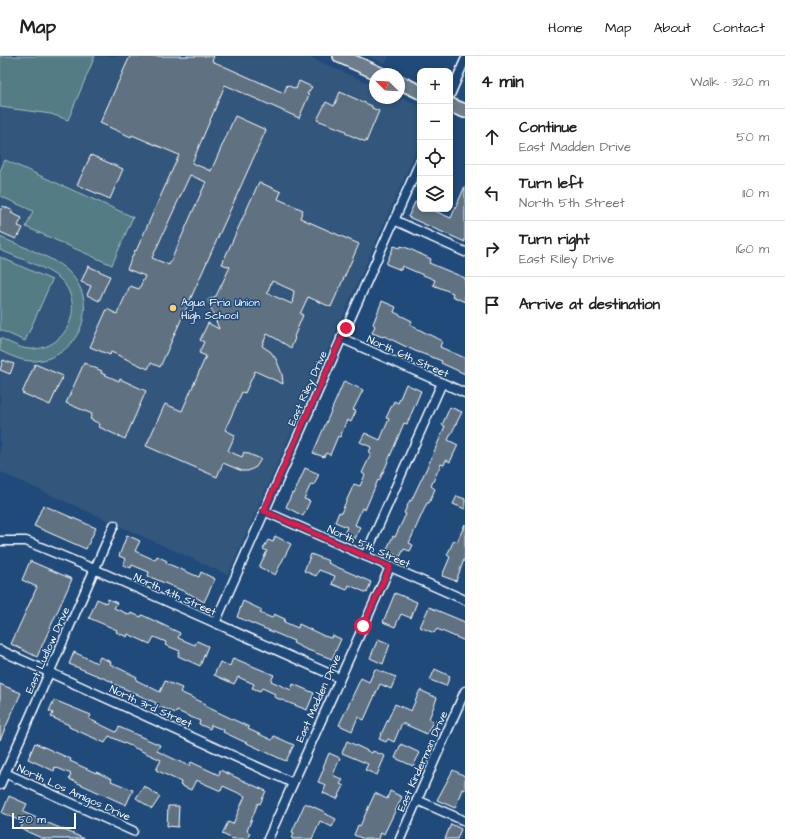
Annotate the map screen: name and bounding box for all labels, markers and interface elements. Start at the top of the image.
text: Map [20,14,56,41]
text: Home [548,18,583,38]
text: Map [605,18,631,38]
text: About [653,18,691,38]
text: Contact [713,18,765,38]
north arrow [369,68,405,104]
map controls [417,68,453,212]
button: + [417,68,453,104]
text: 4 min [481,70,524,94]
text: Walk · 320 m [690,73,769,91]
button: − [417,104,453,140]
text: Continue [519,117,577,138]
icon: ahead [481,126,503,148]
text: 50 m [736,128,769,146]
text: East Madden Drive [519,138,631,156]
button: locate [417,140,453,176]
text: Turn left [519,173,583,194]
button: layers [417,176,453,212]
icon: left [481,182,503,204]
text: 110 m [742,184,769,202]
text: North 5th Street [519,194,625,212]
text: Turn right [519,229,590,250]
icon: right [481,238,503,260]
text: 160 m [736,240,769,258]
text: East Riley Drive [519,250,614,268]
icon: arrive [481,294,503,316]
text: Arrive at destination [519,294,660,315]
place label: Agua Fria Union High School [181,295,260,324]
marker: Agua Fria Union High School [168,303,178,313]
route end [337,319,355,337]
street label: North 6th Street [364,332,452,382]
street label: East Riley Drive [284,348,332,428]
street label: North 5th Street [325,521,413,572]
street label: North 4th Street [131,569,219,620]
street label: East Ludlow Drive [22,605,73,696]
route start [354,617,372,635]
street label: East Madden Drive [292,652,345,745]
street label: North 3rd Street [107,681,195,732]
street label: East Kinderman Drive [394,709,451,814]
street label: North Los Amigos Drive [14,761,133,825]
scale bar [12,811,76,830]
text: 50 m [18,812,46,827]

